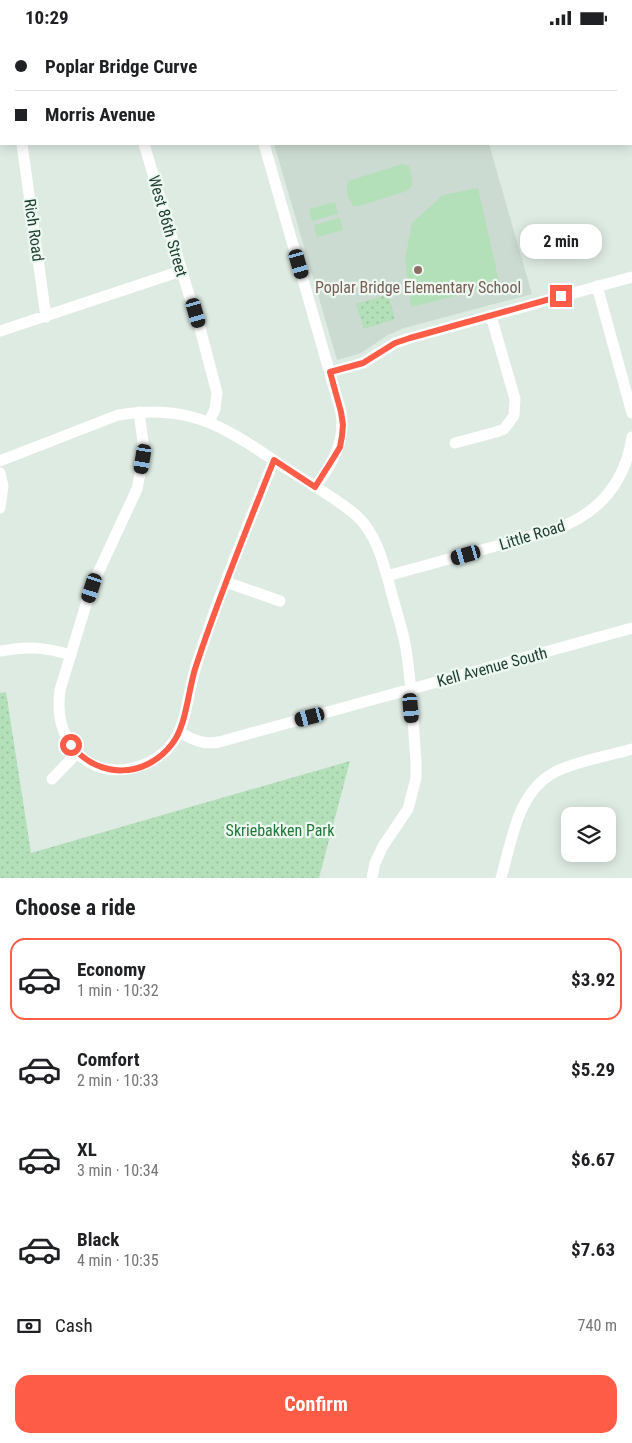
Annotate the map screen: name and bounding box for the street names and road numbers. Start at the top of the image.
street label: West 86th Street [144,173,192,279]
street label: Rich Road [20,197,48,263]
street label: Little Road [497,516,567,554]
street label: Kell Avenue South [435,643,549,691]

